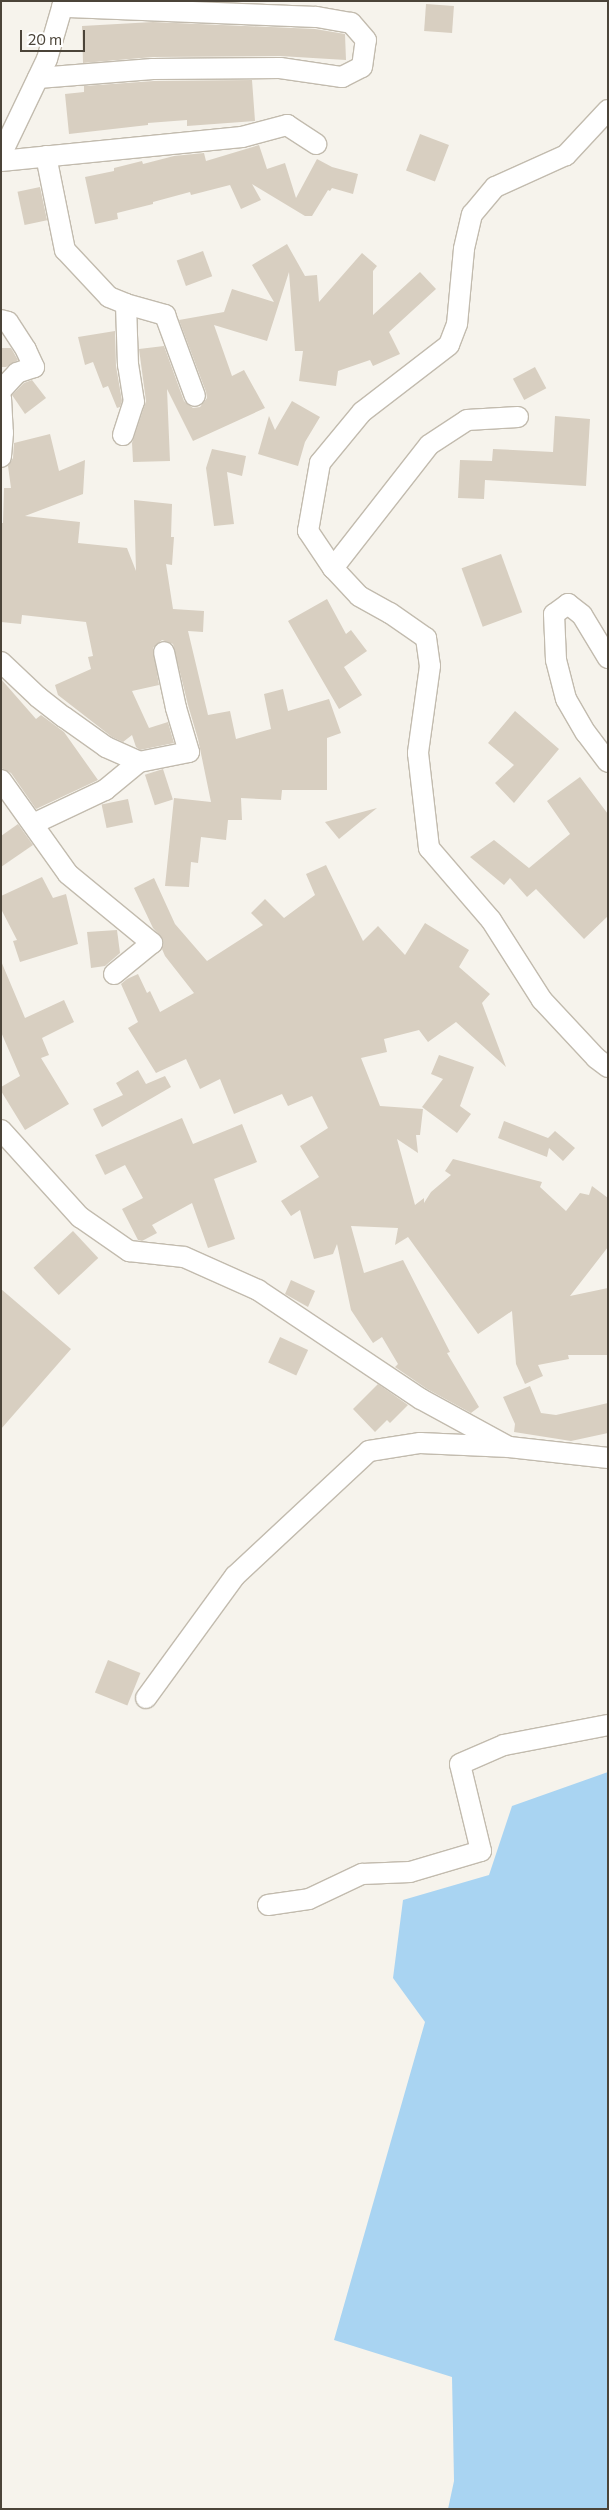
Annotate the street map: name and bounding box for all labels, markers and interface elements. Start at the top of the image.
scale bar [22,20,88,52]
text: 20 m [28,30,62,48]

